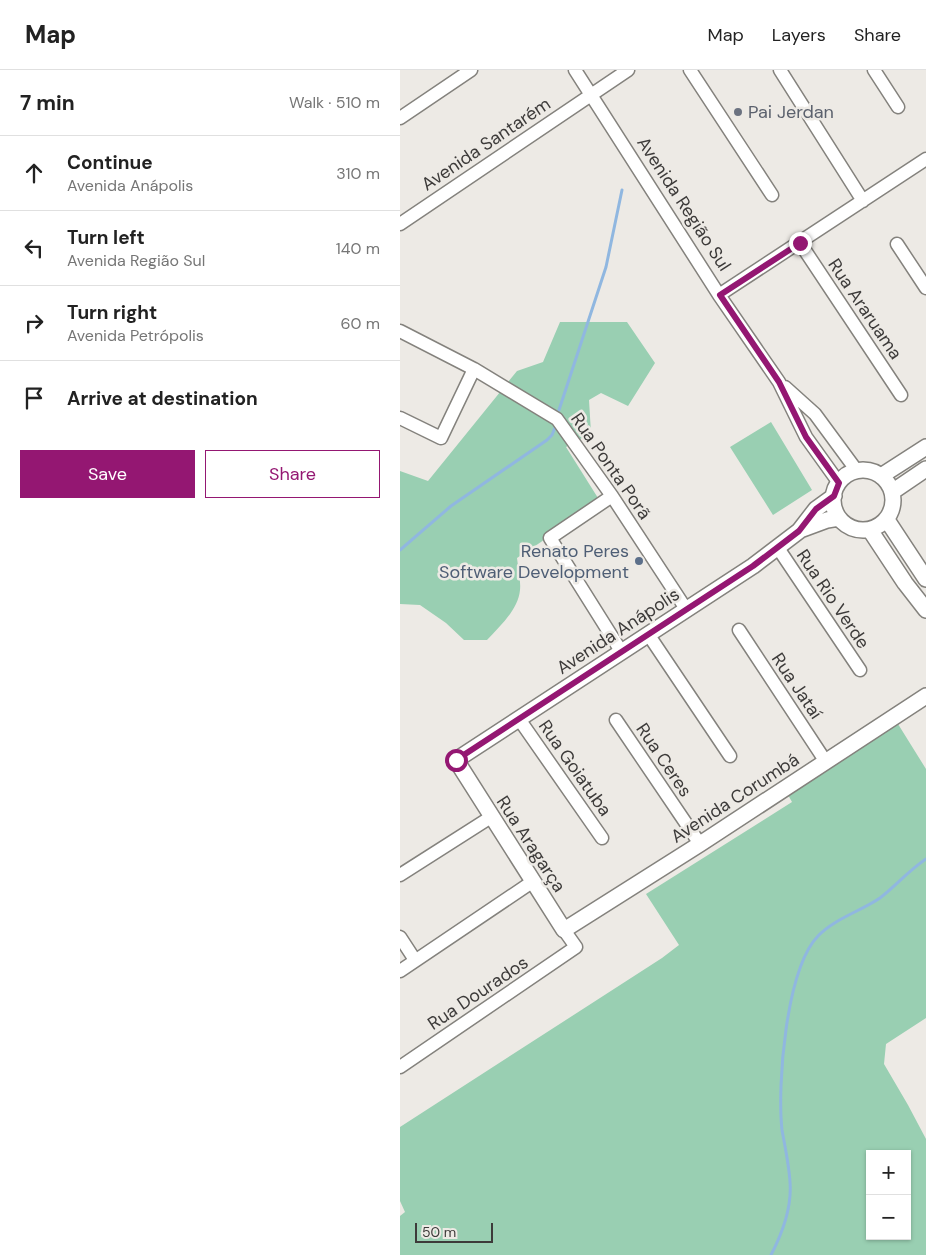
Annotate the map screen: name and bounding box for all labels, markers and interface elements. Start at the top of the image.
text: Map [25,19,76,50]
text: Map [708,23,744,47]
text: Layers [772,23,826,47]
text: Share [854,23,901,47]
text: 7 min [20,89,75,117]
text: Walk · 510 m [289,92,380,113]
street label: Avenida Santarém [417,92,555,196]
place label: Pai Jerdan [748,100,834,124]
marker: Pai Jerdan [732,106,744,118]
street label: Avenida Região Sul [632,132,736,276]
text: Continue [67,150,153,175]
icon: ahead [20,159,48,187]
text: 310 m [336,163,380,184]
text: Avenida Anápolis [67,175,193,196]
text: Turn left [67,225,145,250]
route end [789,232,812,255]
icon: left [20,234,48,262]
text: 140 m [336,238,380,259]
text: Avenida Região Sul [67,250,205,271]
street label: Rua Araruama [822,254,908,364]
text: Turn right [67,300,157,325]
icon: right [20,309,48,337]
text: 60 m [340,313,380,334]
text: Avenida Petrópolis [67,325,204,346]
icon: arrive [20,384,48,412]
text: Arrive at destination [67,386,258,411]
street label: Rua Ponta Porã [565,408,657,524]
button: Save [20,450,195,498]
button: Share [205,450,380,498]
place label: Renato Peres Software Development [439,539,629,584]
street label: Rua Rio Verde [791,545,875,653]
marker: Renato Peres Software Development [633,555,645,567]
street label: Avenida Anápolis [552,582,684,680]
street label: Rua Jataí [766,648,828,724]
street label: Rua Goiatuba [533,715,617,821]
street label: Rua Ceres [630,718,698,802]
street label: Avenida Corumbá [666,748,804,848]
route start [445,749,468,772]
street label: Rua Aragarça [491,791,571,897]
street label: Rua Dourados [423,951,533,1035]
map controls [866,1150,911,1240]
button: + [866,1150,911,1195]
button: − [866,1195,911,1240]
scale bar [415,1220,492,1243]
text: 50 m [422,1223,456,1241]

